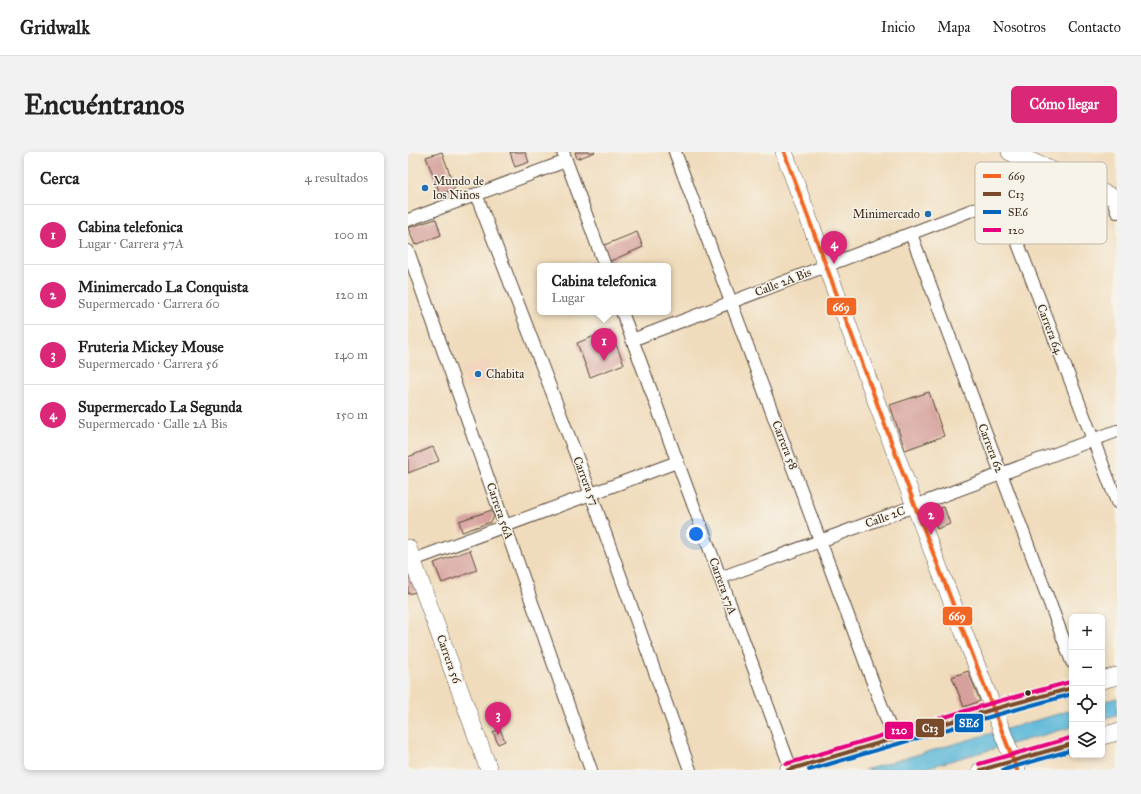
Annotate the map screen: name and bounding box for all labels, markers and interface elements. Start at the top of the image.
text: Gridwalk [20,16,90,39]
text: Inicio [881,19,915,36]
text: Mapa [937,19,970,36]
text: Nosotros [992,19,1046,36]
text: Contacto [1068,19,1121,36]
button: Cómo llegar [1011,86,1117,123]
text: Encuéntranos [24,87,185,122]
legend [975,162,1107,244]
text: Cerca [40,168,79,189]
text: 4 resultados [305,170,368,186]
text: 669 [1008,170,1025,183]
place label: Mundo de los Niños [433,174,484,202]
marker: Mundo de los Niños [420,183,430,193]
text: C13 [1008,188,1024,201]
text: SE6 [1008,206,1028,219]
place label: Minimercado [853,207,920,221]
marker: Minimercado [923,209,933,219]
text: Cabina telefonica [78,218,183,236]
text: 120 [1008,224,1024,237]
text: 1 [50,227,56,243]
text: 100 m [334,227,368,243]
pin: 4 [821,231,847,264]
text: Lugar · Carrera 57A [78,236,184,252]
popup [537,263,671,315]
street label: Calle 2A Bis [753,265,813,299]
text: Cabina telefonica [552,272,656,290]
text: Minimercado La Conquista [78,278,248,296]
text: 2 [50,287,56,303]
text: 120 m [335,287,368,303]
text: Lugar [552,290,585,306]
text: Supermercado · Carrera 60 [78,296,220,312]
line badge: 669 [826,297,857,316]
text: 669 [832,301,850,315]
street label: Carrera 64 [1034,302,1066,356]
pin: 1 [591,328,617,361]
text: Fruteria Mickey Mouse [78,338,224,356]
text: 3 [50,347,56,363]
text: 140 m [334,347,368,363]
text: Supermercado · Carrera 56 [78,356,218,372]
place label: Chabita [486,367,525,381]
marker: Chabita [473,369,483,379]
text: Supermercado La Segunda [78,398,242,416]
text: 4 [49,407,57,423]
text: 150 m [336,407,368,423]
text: Supermercado · Calle 2A Bis [78,416,227,432]
street label: Carrera 58 [769,419,801,471]
street label: Carrera 62 [975,422,1007,475]
street label: Carrera 57 [570,455,602,507]
street label: Carrera 56A [484,481,516,541]
pin: 2 [918,502,944,535]
street label: Calle 2C [863,503,907,531]
your location [686,524,706,544]
street label: Carrera 57A [706,556,740,616]
line badge: 669 [942,606,973,626]
text: 669 [948,610,966,624]
map controls [1069,614,1105,758]
button: + [1069,614,1105,650]
street label: Carrera 56 [434,633,465,686]
button: − [1069,650,1105,686]
button: locate [1069,686,1105,722]
unlabelled marker [1023,688,1033,698]
pin: 3 [485,702,511,735]
line badge: SE6 [954,713,984,733]
text: SE6 [959,717,980,730]
line badge: C13 [915,718,945,738]
line badge: 120 [884,721,914,740]
text: C13 [922,722,938,736]
button: layers [1069,722,1105,758]
text: 120 [891,724,908,737]

